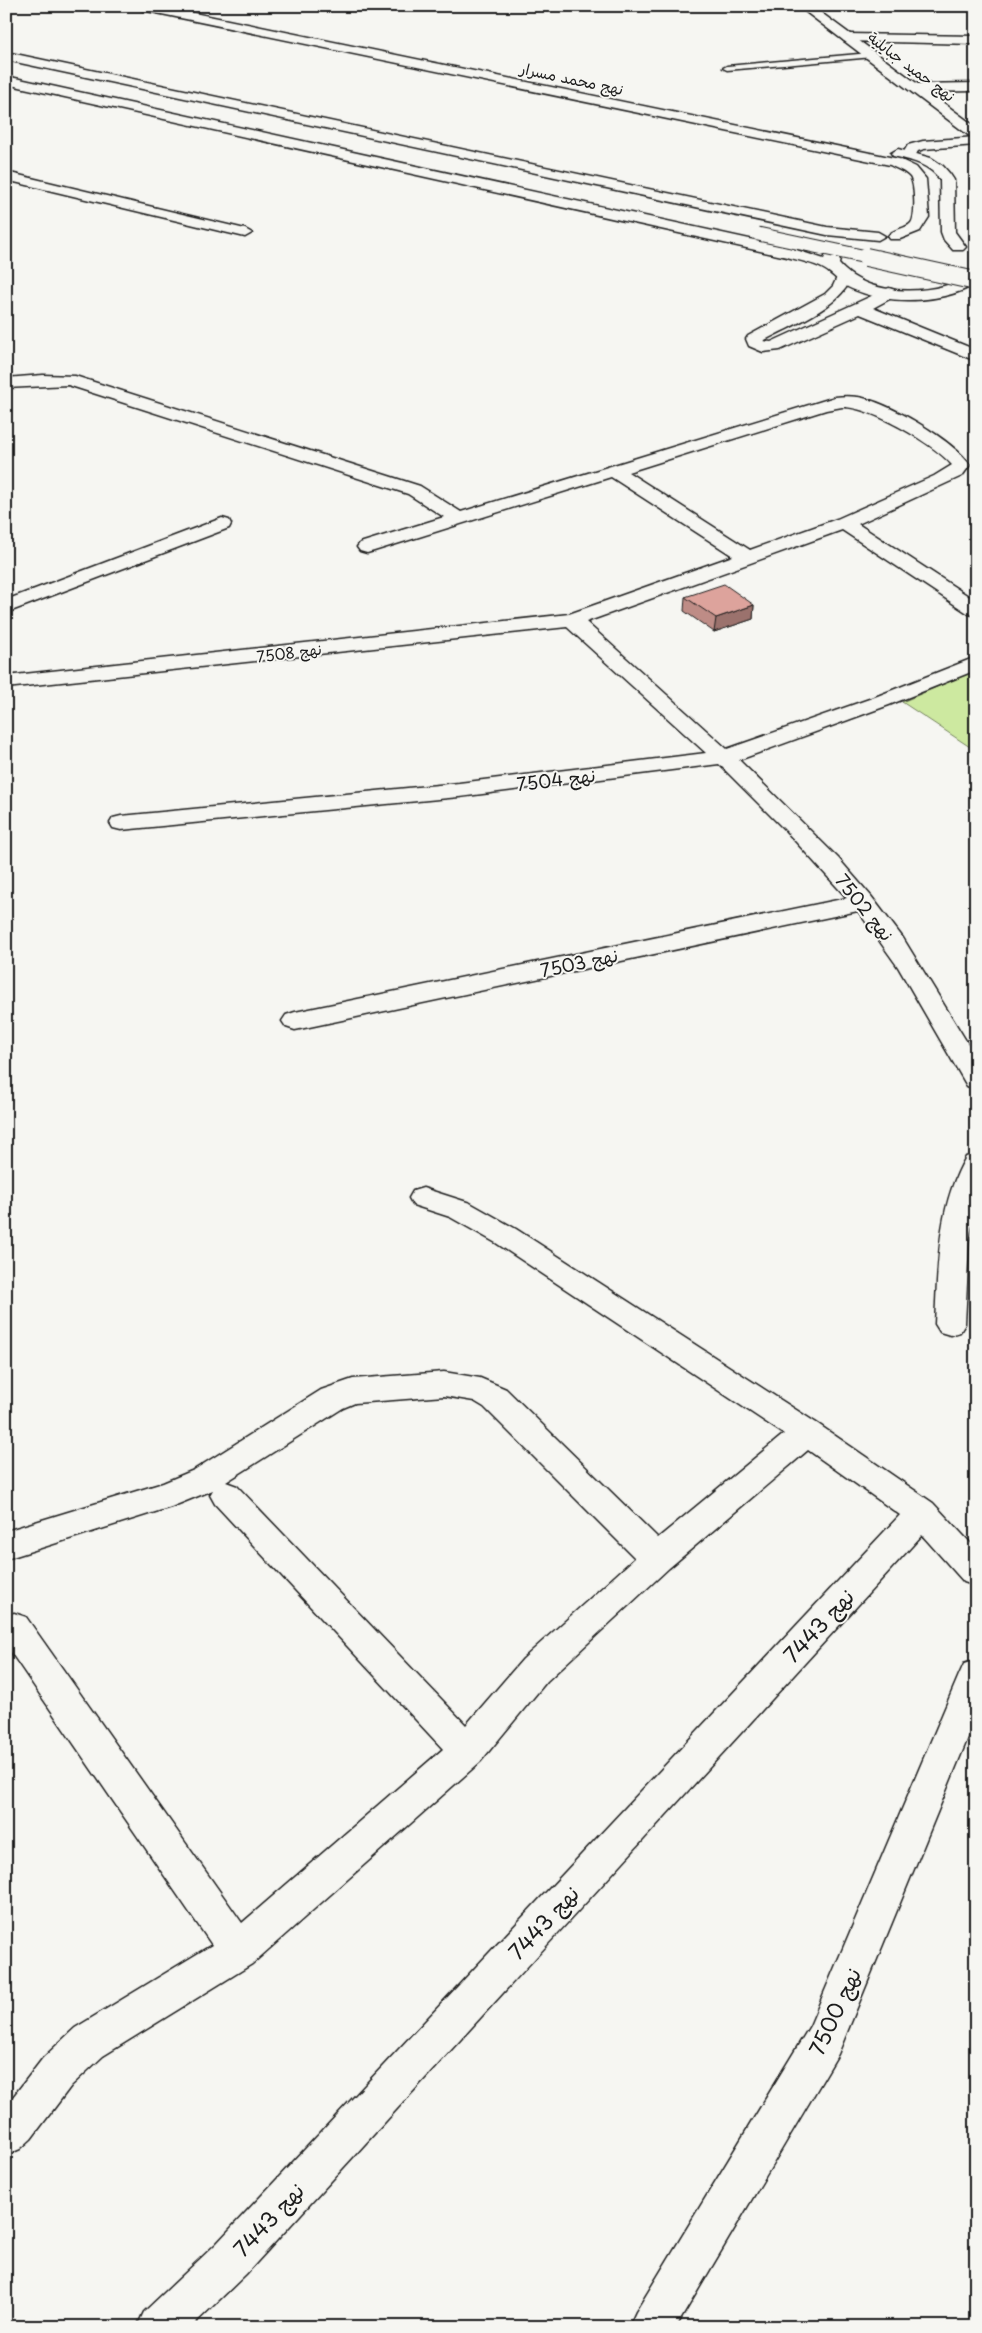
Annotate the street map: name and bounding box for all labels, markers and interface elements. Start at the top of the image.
street label: نهج حميد جبايلية [863,25,961,107]
street label: نهج محمد مسرار [517,56,626,100]
street label: نهج 7508 [255,637,323,667]
street label: نهج 7504 [515,761,597,797]
street label: نهج 7502 [829,868,901,946]
street label: نهج 7503 [538,941,620,983]
street label: نهج 7443 [775,1581,861,1669]
street label: نهج 7443 [500,1878,586,1966]
street label: نهج 7500 [800,1962,868,2060]
street label: نهج 7443 [225,2175,311,2263]

